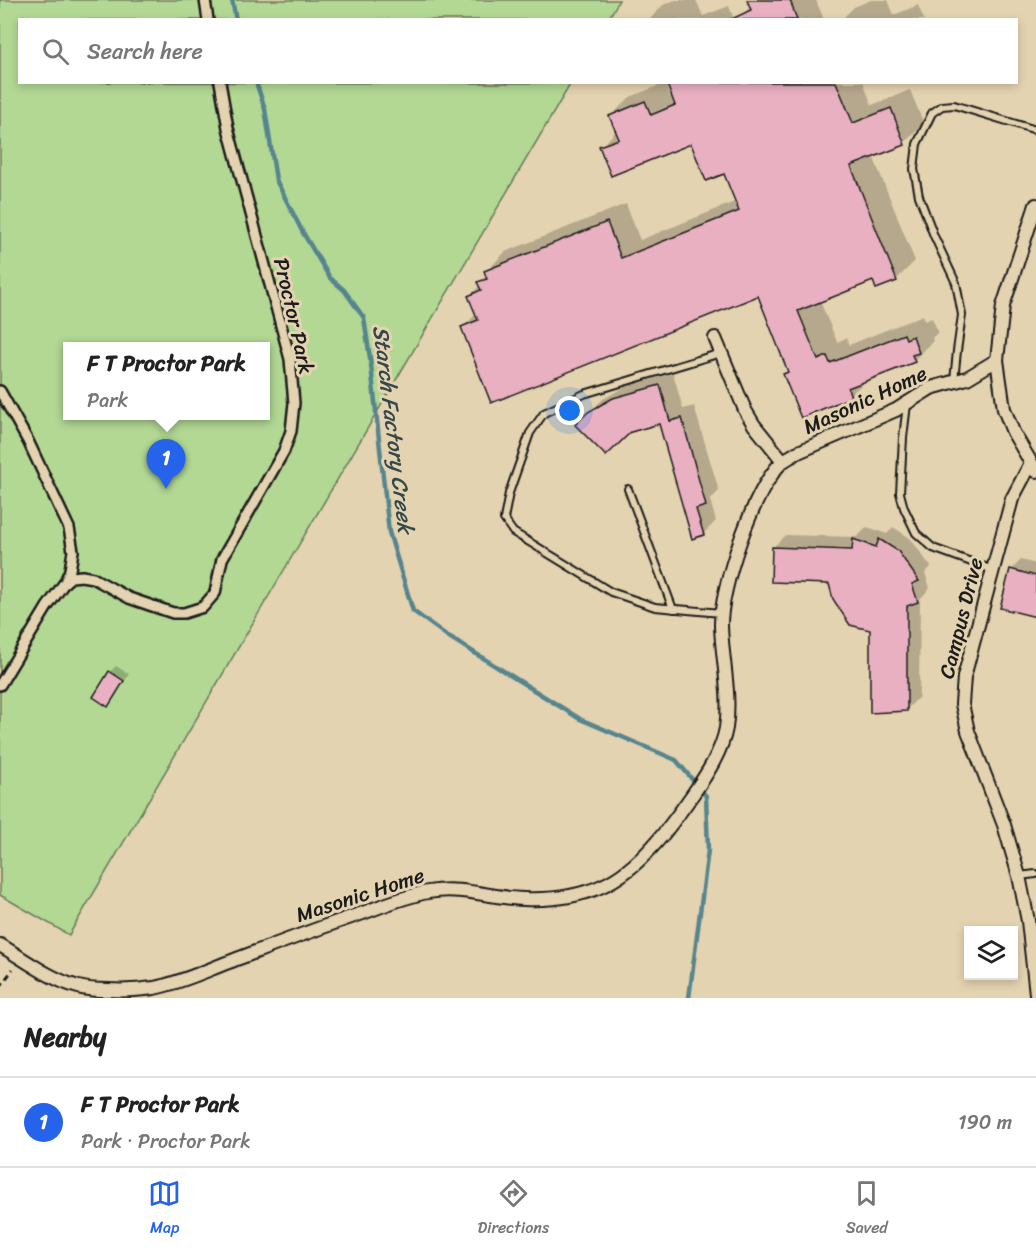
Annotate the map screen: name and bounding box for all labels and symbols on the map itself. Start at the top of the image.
street label: Proctor Park [262,254,326,378]
water label: Starch Factory Creek [361,323,426,538]
street label: Masonic Home [796,354,934,445]
your location [555,396,584,425]
pin: 1 [146,440,186,489]
street label: Campus Drive [928,553,994,683]
street label: Masonic Home [291,856,430,934]

